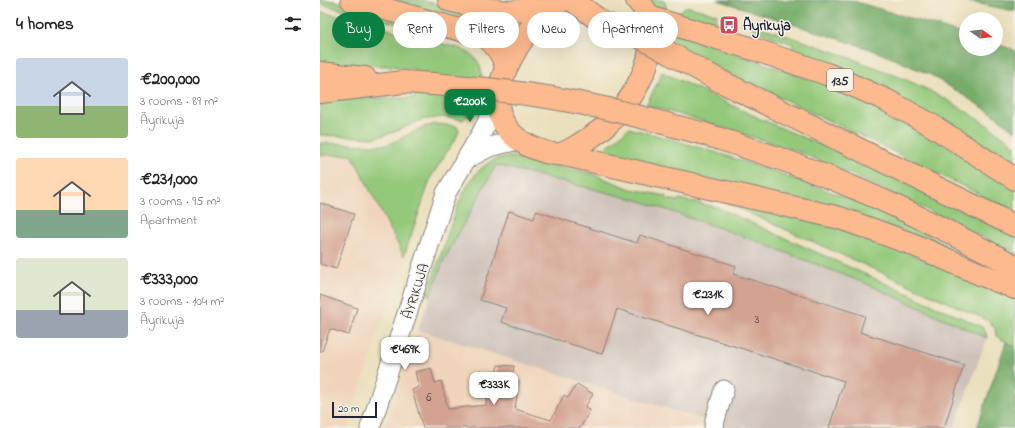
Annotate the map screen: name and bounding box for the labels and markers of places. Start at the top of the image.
bus stop icon: Äyrikuja [718,14,740,36]
place label: Äyrikuja [743,16,791,39]
pin: €200K [442,89,498,123]
pin: €231K [680,282,736,316]
pin: €469K [377,337,433,371]
pin: €333K [466,372,522,406]

